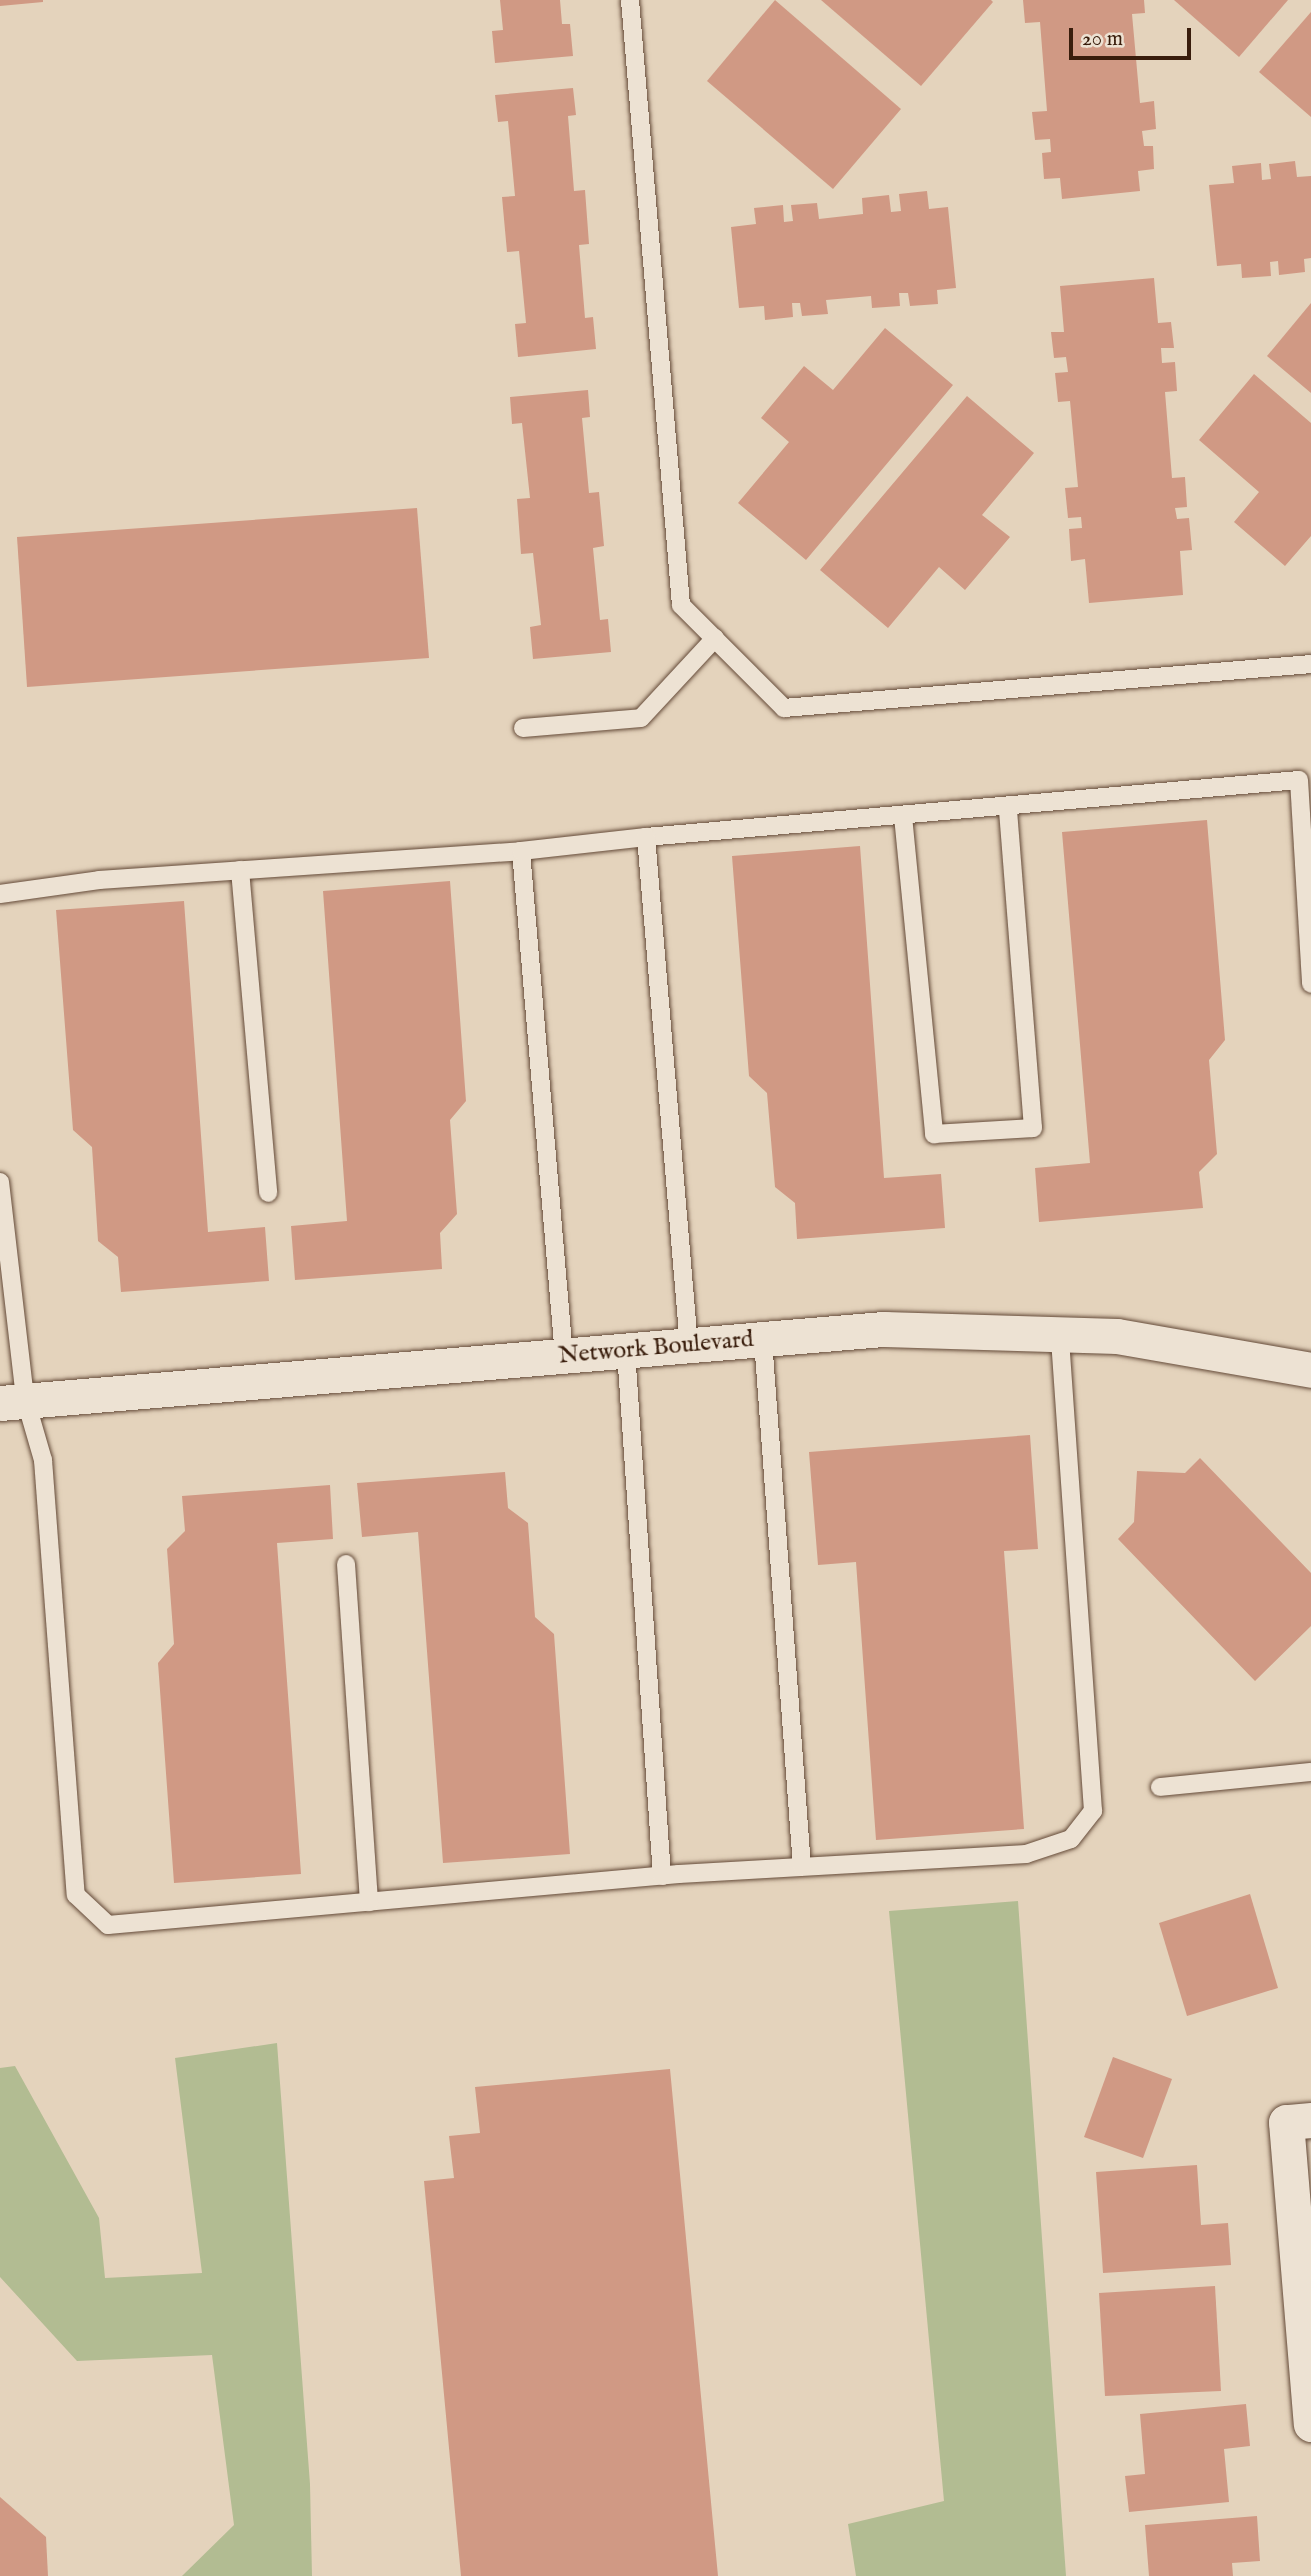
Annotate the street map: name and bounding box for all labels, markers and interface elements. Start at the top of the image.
scale bar [1073,14,1196,58]
text: 20 m [1082,26,1123,53]
street label: Network Boulevard [557,1325,755,1371]

